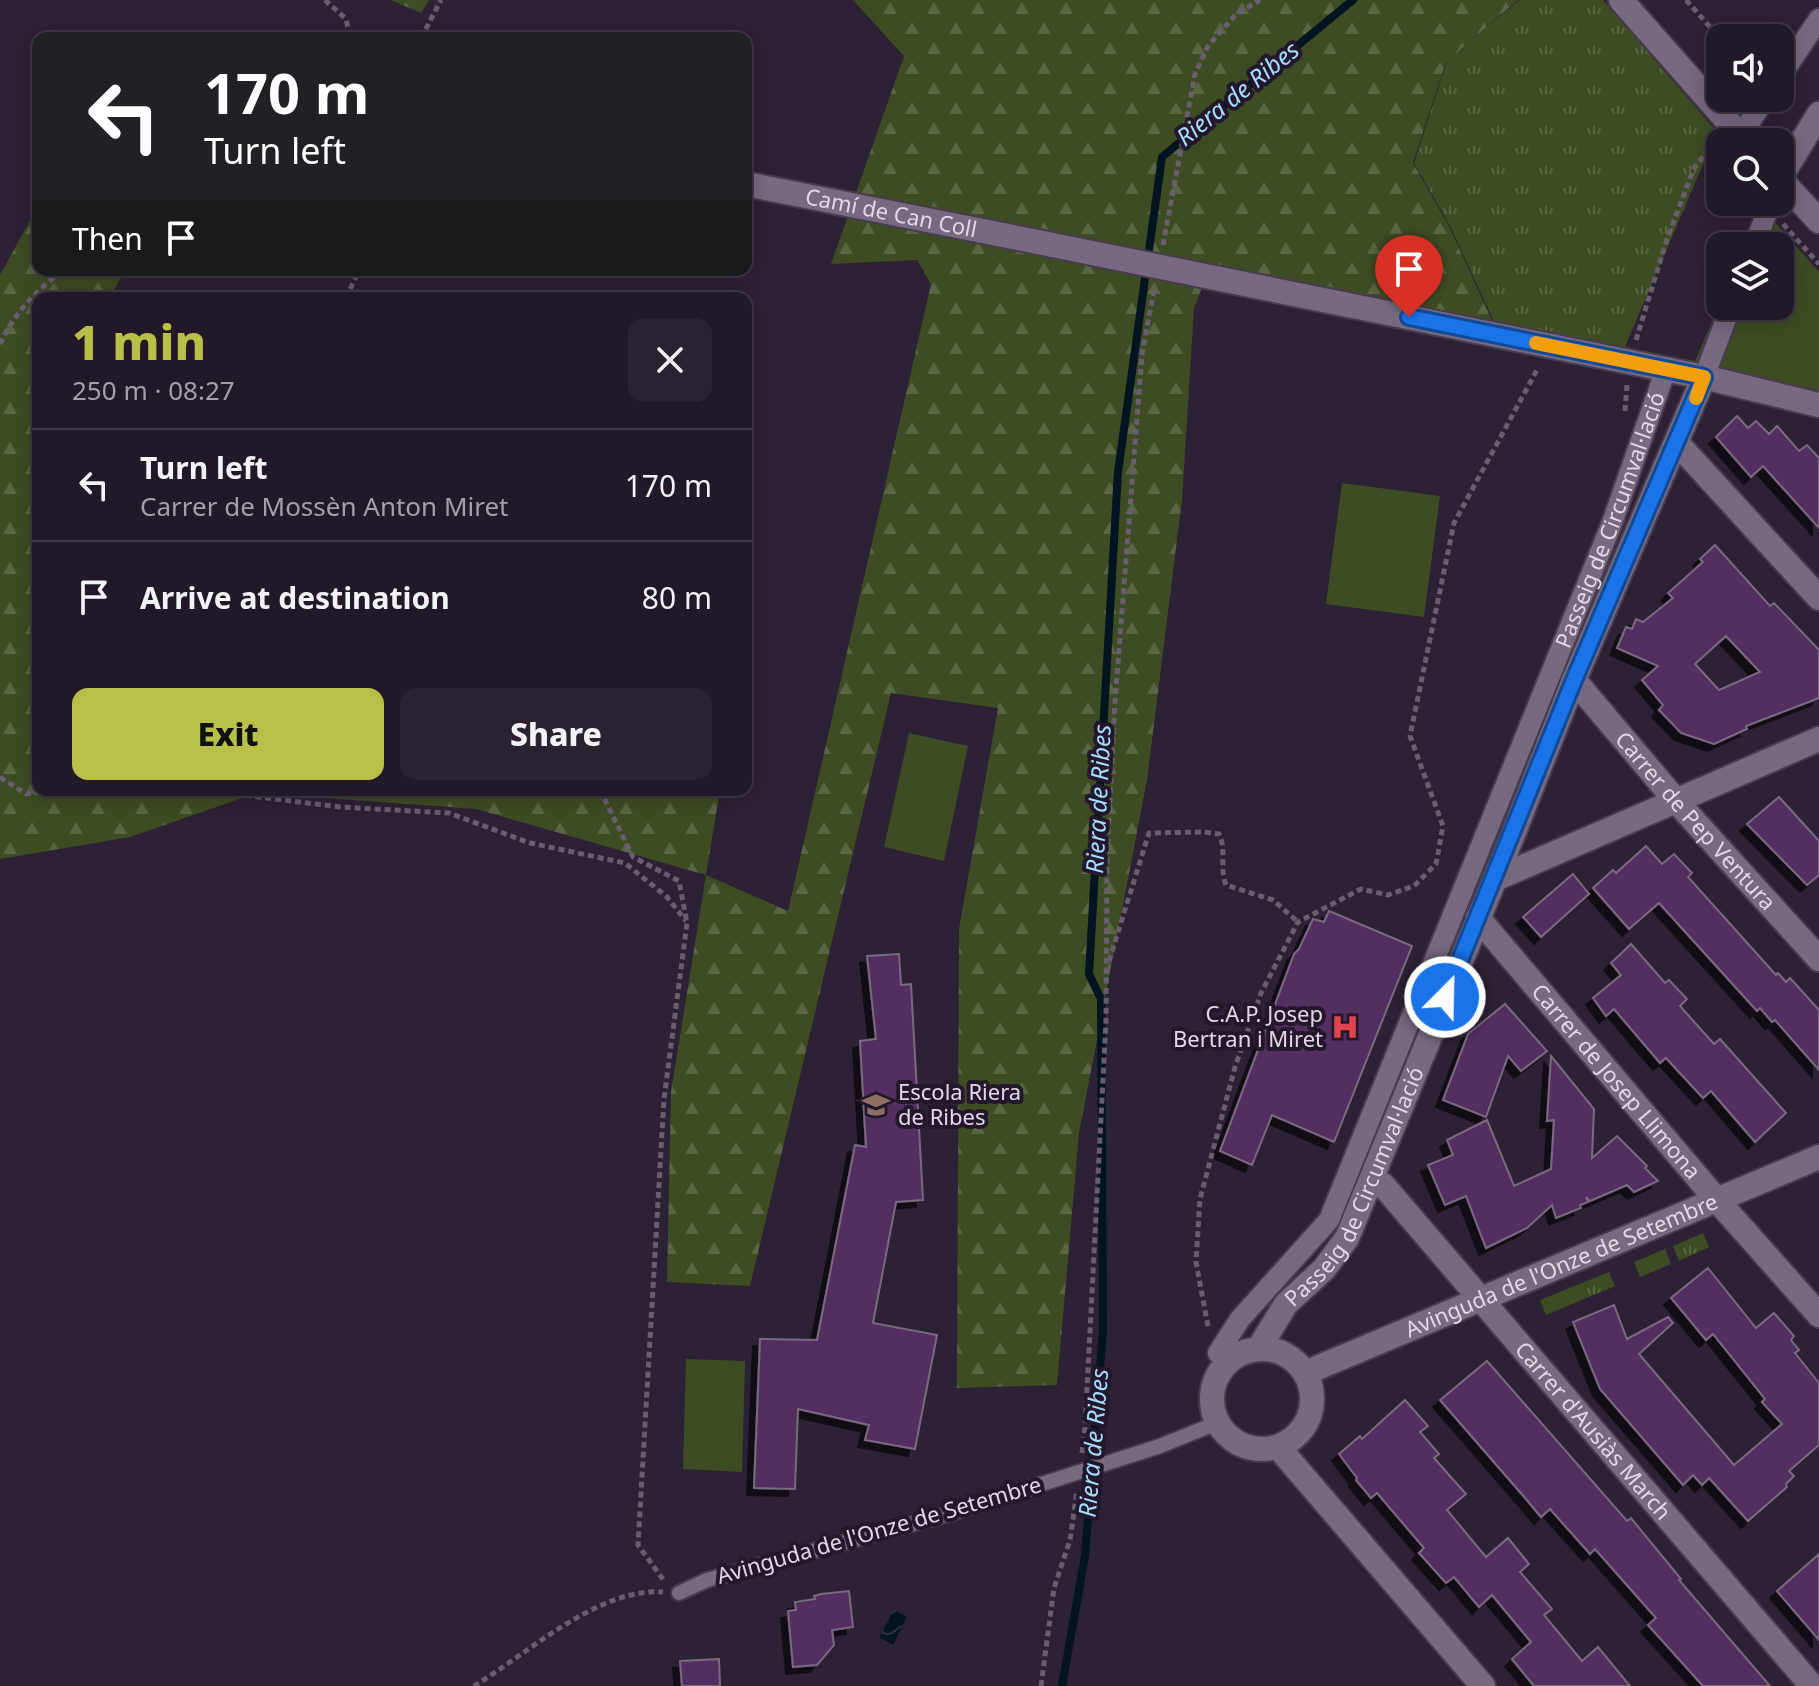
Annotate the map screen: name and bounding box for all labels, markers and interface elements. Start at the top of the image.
map controls [1706,24,1794,320]
button: sound [1706,24,1794,112]
water label: Riera de Ribes [1169,33,1305,153]
text: 170 m [204,54,369,130]
icon: left [72,64,176,168]
text: Turn left [204,126,346,175]
button: search [1706,128,1794,216]
street label: Camí de Can Coll [803,180,980,244]
icon: arrive [159,216,203,260]
text: Then [72,218,143,259]
button: layers [1706,232,1794,320]
pin [1375,235,1443,317]
icon: arrive [1387,247,1431,291]
text: 1 min [72,309,206,374]
button: close [628,318,712,402]
text: 250 m · 08:27 [72,372,235,408]
street label: Passeig de Circumval·lació [1547,388,1671,652]
text: Turn left [140,447,268,488]
icon: left [72,463,116,507]
text: 170 m [625,465,712,506]
text: Carrer de Mossèn Anton Miret [140,488,508,524]
icon: arrive [72,575,116,619]
text: Arrive at destination [140,577,450,618]
text: 80 m [642,577,712,618]
button: Exit [72,688,384,780]
button: Share [400,688,712,780]
water label: Riera de Ribes [1077,724,1118,874]
street label: Carrer de Pep Ventura [1609,724,1783,916]
position arrow [1403,955,1487,1039]
street label: Carrer de Josep Llimona [1526,977,1708,1185]
place label: C.A.P. Josep Bertran i Miret [1173,998,1323,1053]
hospital icon: C.A.P. Josep Bertran i Miret [1330,1012,1360,1042]
street label: Passeig de Circumval·lació [1277,1062,1430,1313]
place label: Escola Riera de Ribes [898,1076,1021,1131]
school or university icon: Escola Riera de Ribes [861,1090,891,1120]
street label: Avinguda de l'Onze de Setembre [1400,1185,1722,1343]
street label: Carrer d'Ausiàs March [1509,1334,1679,1525]
water label: Riera de Ribes [1070,1367,1115,1519]
street label: Avinguda de l'Onze de Setembre [713,1468,1045,1590]

